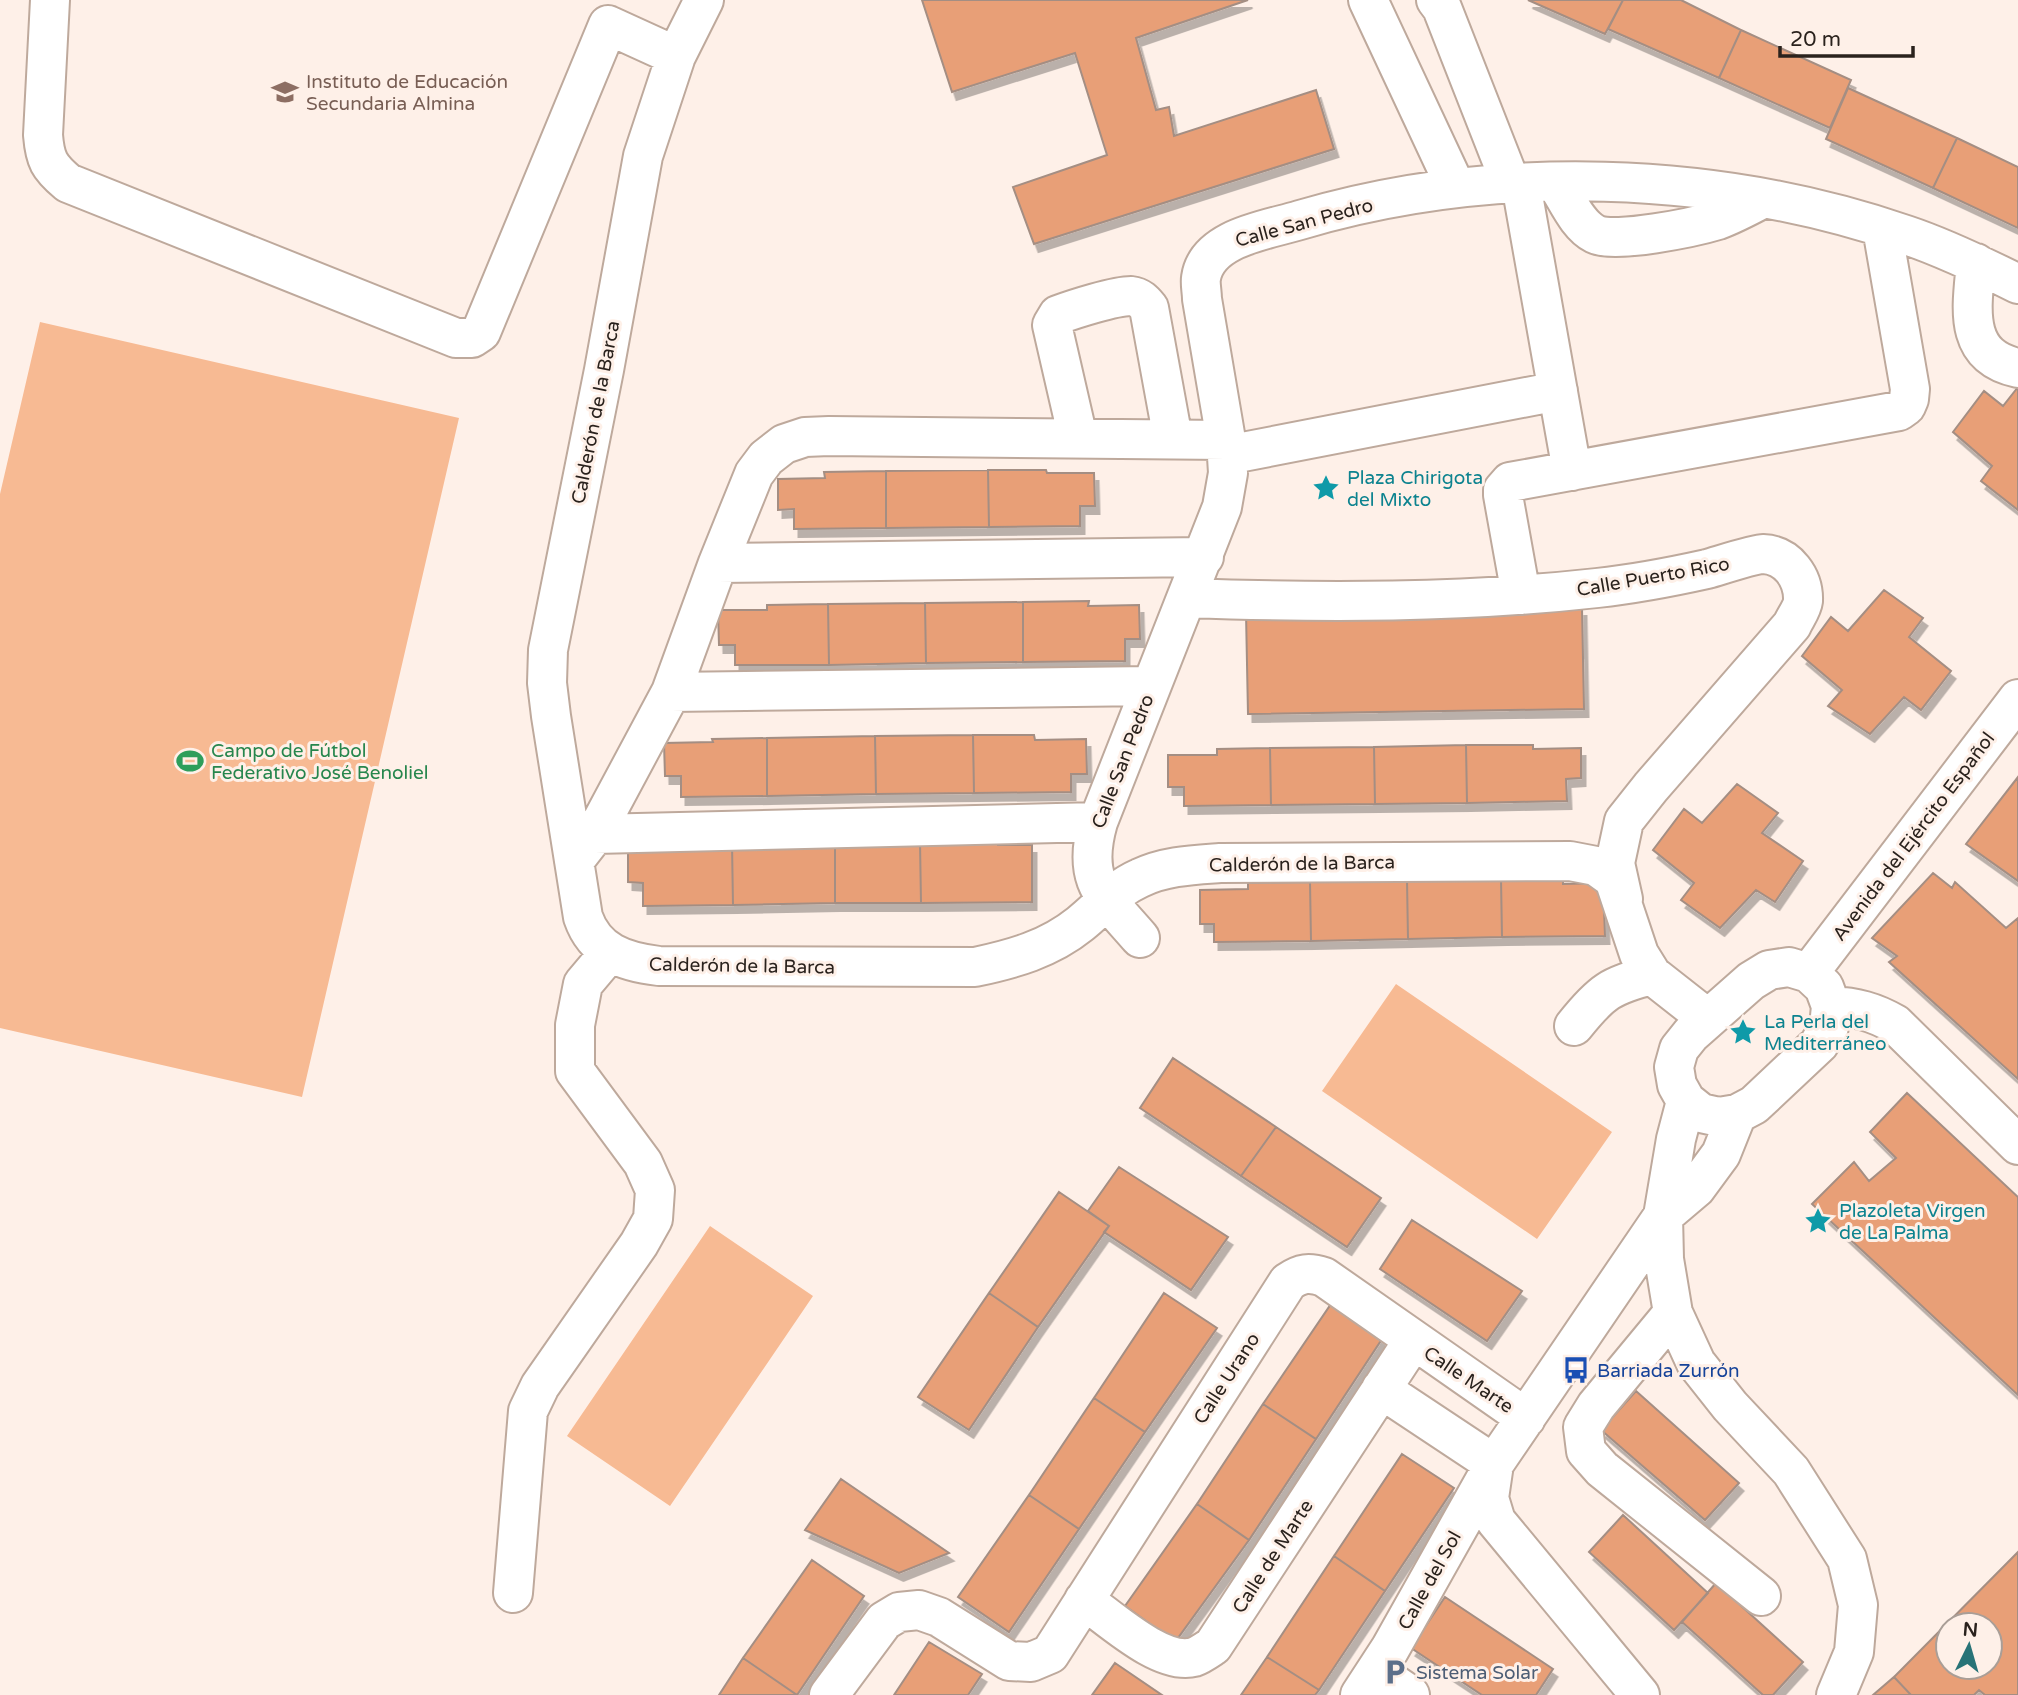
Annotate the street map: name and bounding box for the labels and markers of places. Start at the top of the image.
place label: Instituto de Educación Secundaria Almina [306,71,508,115]
school or university icon: Instituto de Educación Secundaria Almina [270,77,300,107]
place label: Plaza Chirigota del Mixto [1347,467,1483,511]
place icon: Plaza Chirigota del Mixto [1311,473,1341,503]
place label: Campo de Fútbol Federativo José Benoliel [211,740,429,784]
sports icon: Campo de Fútbol Federativo José Benoliel [175,746,205,776]
place label: La Perla del Mediterráneo [1764,1011,1887,1055]
place icon: La Perla del Mediterráneo [1728,1017,1758,1047]
place label: Plazoleta Virgen de La Palma [1839,1200,1985,1244]
place icon: Plazoleta Virgen de La Palma [1803,1206,1833,1236]
bus stop icon: Barriada Zurrón [1561,1355,1591,1385]
place label: Barriada Zurrón [1597,1360,1740,1382]
parking icon: Sistema Solar [1380,1657,1410,1687]
place label: Sistema Solar [1416,1662,1539,1684]

